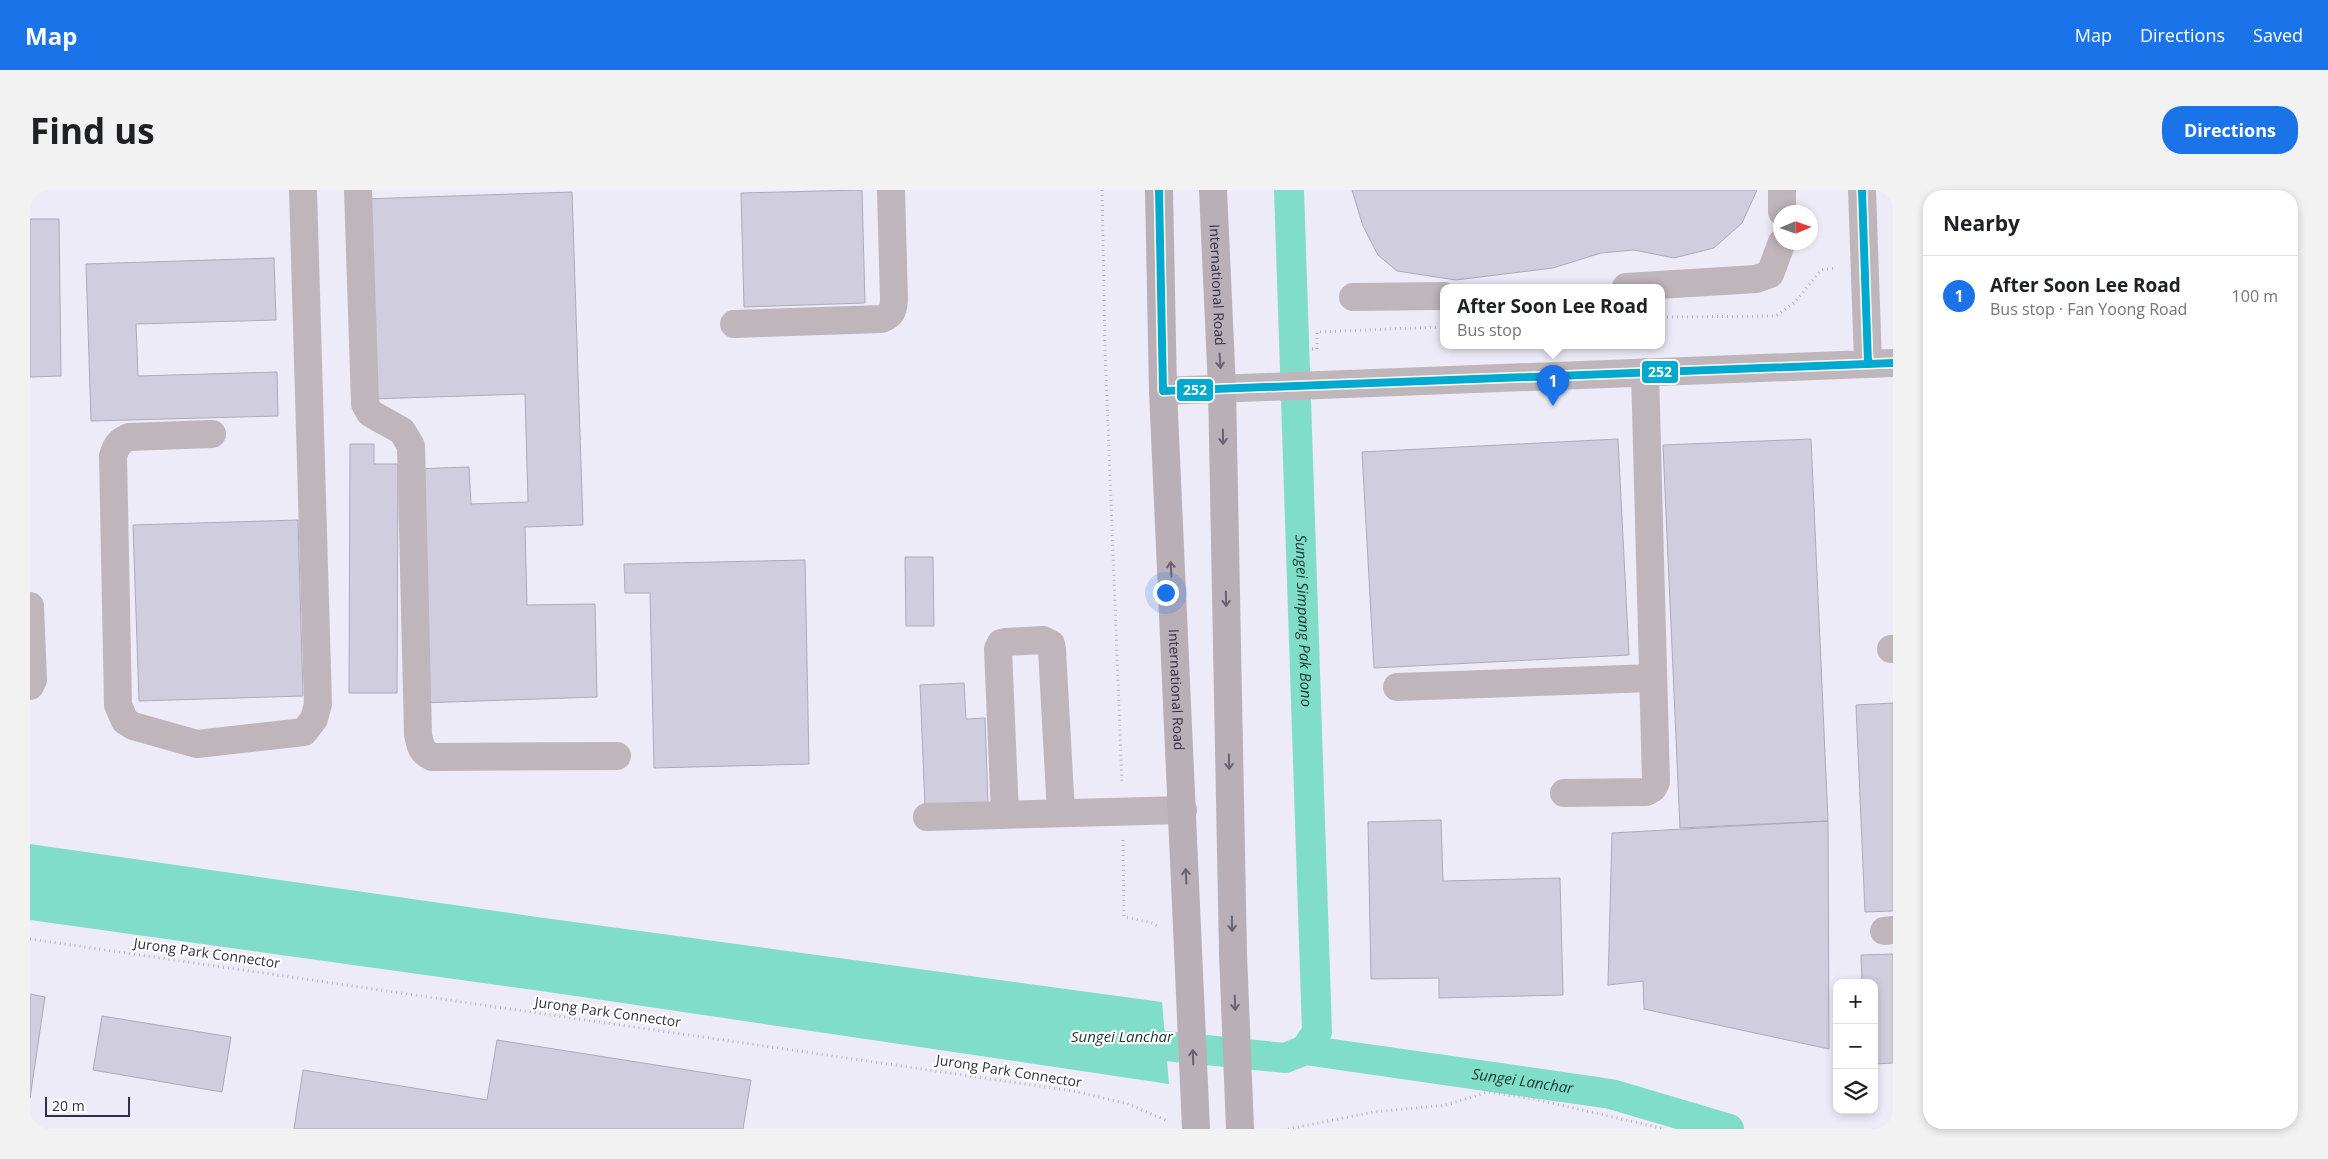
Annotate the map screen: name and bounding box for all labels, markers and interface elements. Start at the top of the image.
text: Map [25,19,77,52]
text: Map [2075,23,2112,47]
text: Directions [2140,23,2225,47]
text: Saved [2253,23,2303,47]
button: Directions [2162,106,2298,154]
text: Find us [30,107,155,154]
north arrow [1773,205,1818,250]
text: Nearby [1943,209,2020,237]
street label: International Road [1206,224,1230,346]
text: After Soon Lee Road [1990,272,2181,298]
popup [1440,284,1665,349]
text: 1 [1954,285,1964,307]
text: 100 m [2232,285,2278,307]
text: After Soon Lee Road [1457,293,1648,319]
text: Bus stop · Fan Yoong Road [1990,298,2187,320]
text: Bus stop [1457,319,1522,341]
one-way arrow [1216,353,1225,369]
line badge: 252 [1641,360,1679,384]
text: 252 [1648,362,1672,381]
pin: 1 [1537,365,1569,406]
line badge: 252 [1176,378,1214,402]
text: 252 [1183,380,1207,399]
one-way arrow [1218,429,1227,445]
water label: Sungei Simpang Pak Bono [1291,534,1317,707]
one-way arrow [1167,561,1176,577]
your location [1153,580,1179,606]
one-way arrow [1221,591,1231,607]
street label: International Road [1165,629,1189,751]
one-way arrow [1224,754,1234,770]
one-way arrow [1181,868,1190,884]
one-way arrow [1227,916,1237,932]
street label: Jurong Park Connector [131,933,282,972]
map controls [1833,979,1878,1114]
button: + [1833,979,1878,1024]
street label: Jurong Park Connector [532,992,683,1031]
one-way arrow [1230,995,1239,1011]
button: − [1833,1024,1878,1069]
water label: Sungei Lanchar [1071,1026,1174,1046]
street label: Jurong Park Connector [933,1049,1084,1091]
one-way arrow [1189,1049,1198,1065]
water label: Sungei Lanchar [1471,1063,1576,1098]
button: layers [1833,1069,1878,1114]
scale bar [45,1094,130,1117]
text: 20 m [52,1096,85,1115]

